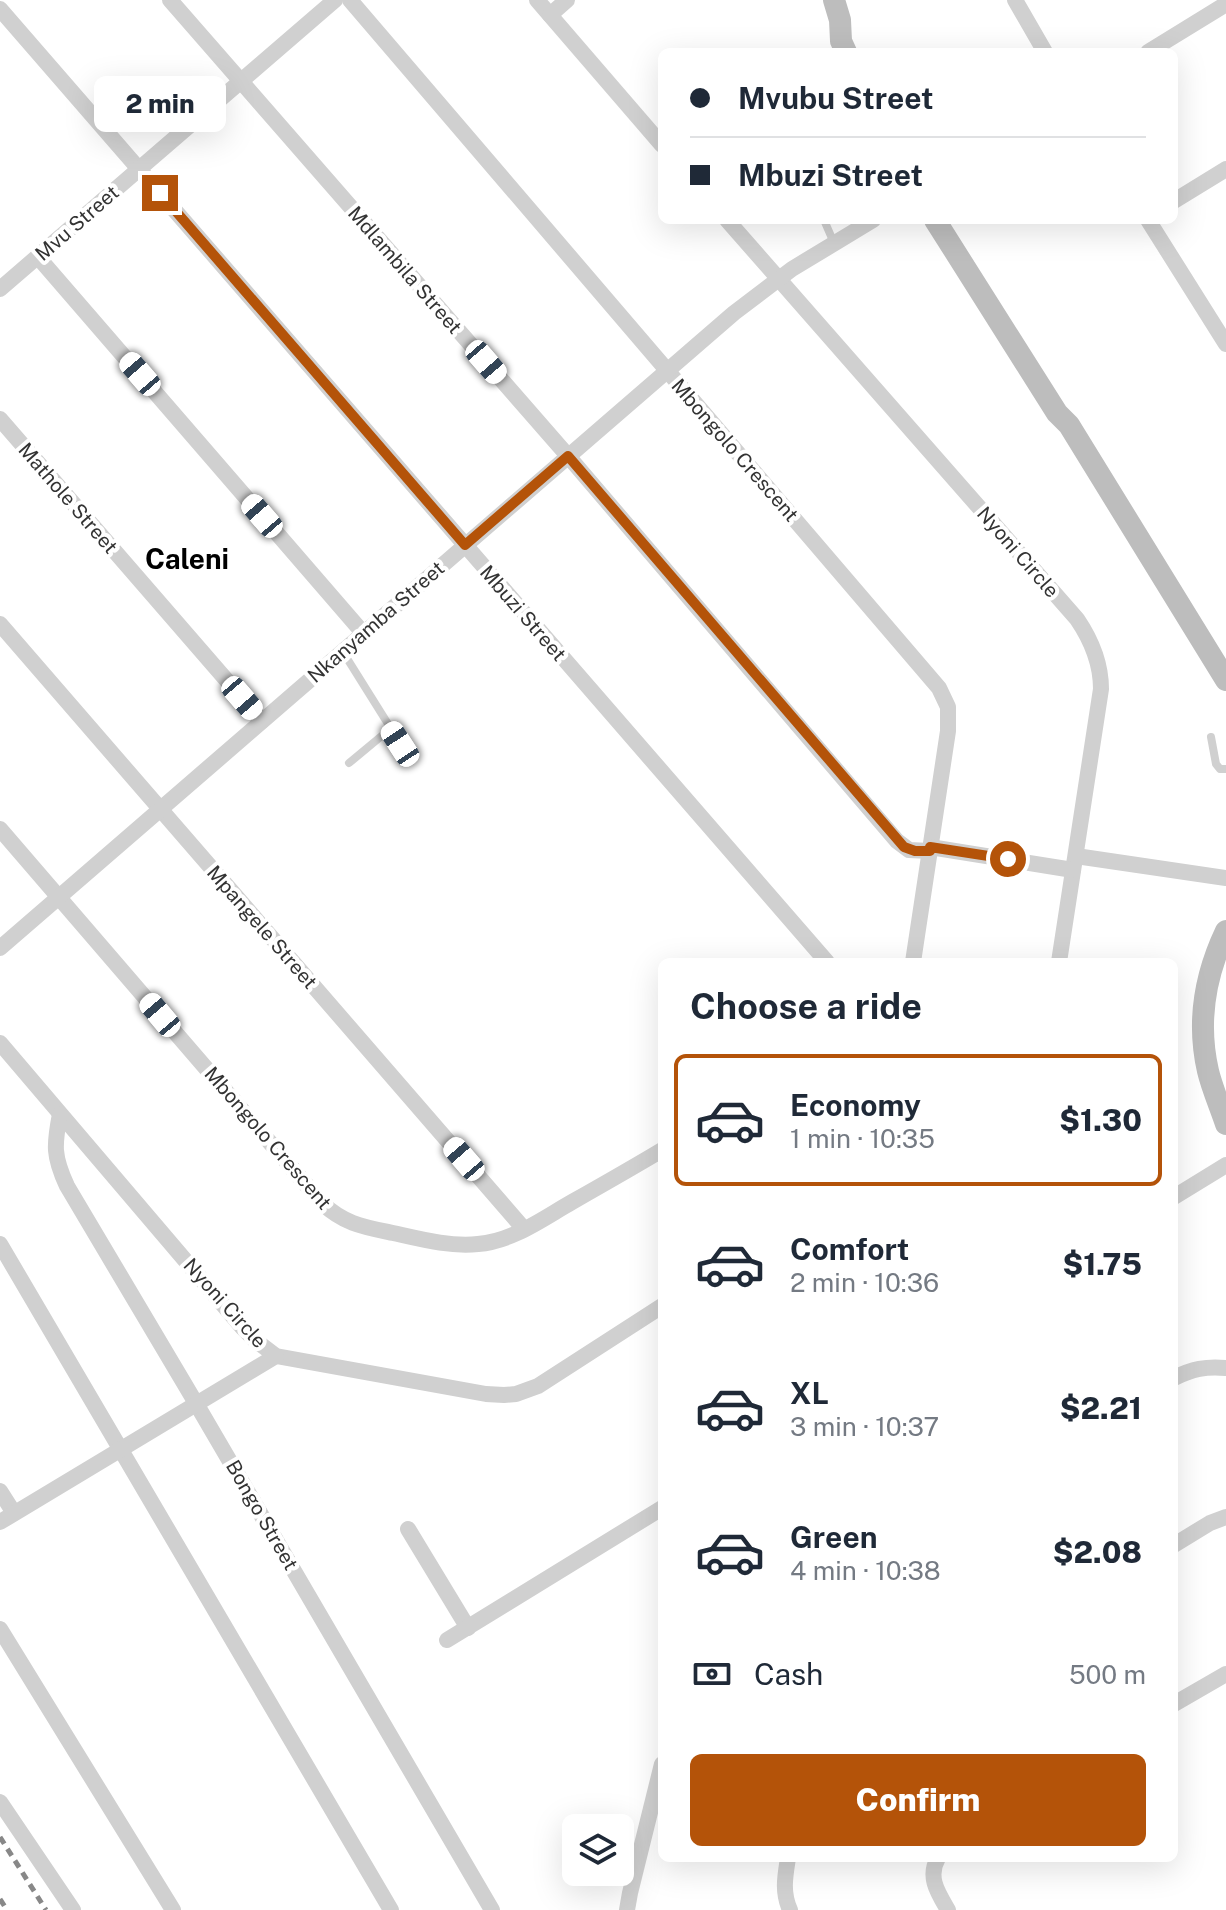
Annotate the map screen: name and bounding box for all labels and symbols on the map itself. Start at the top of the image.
callout: 2 min [94,77,226,133]
route end [142,175,178,211]
street label: Mvu Street [30,180,124,266]
street label: Mdlambila Street [343,201,467,339]
car [461,336,511,388]
car [115,348,165,400]
street label: Mbongolo Crescent [666,374,804,526]
street label: Mathole Street [13,438,123,558]
car [237,490,287,542]
street label: Nyoni Circle [972,502,1064,602]
district label: Caleni [145,542,229,575]
street label: Nkanyamba Street [303,556,449,688]
street label: Mbuzi Street [475,560,571,666]
car [217,672,267,724]
car [377,717,423,771]
route start [990,841,1026,877]
street label: Mpangele Street [202,860,322,994]
car [135,989,185,1041]
street label: Mbongolo Crescent [199,1062,337,1214]
car [439,1133,489,1185]
street label: Nyoni Circle [178,1253,272,1353]
street label: Bongo Street [221,1456,303,1574]

